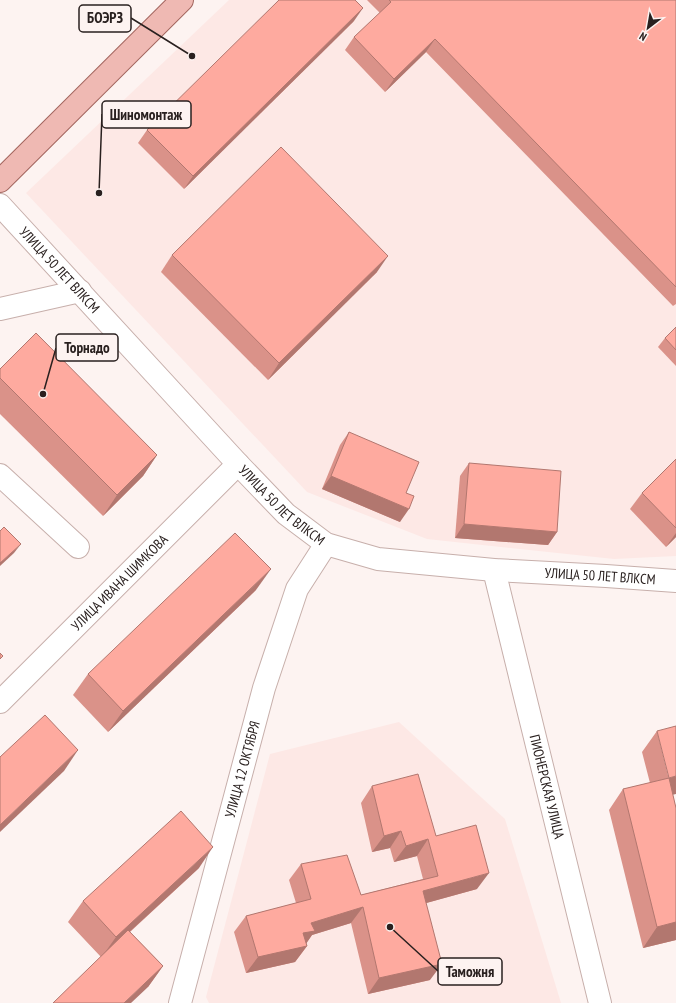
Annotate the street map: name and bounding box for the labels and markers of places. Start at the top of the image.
callout: БОЭРЗ [79,5,131,32]
callout: Шиномонтаж [102,101,191,128]
callout: Торнадо [56,334,118,361]
callout: Таможня [438,958,502,985]

